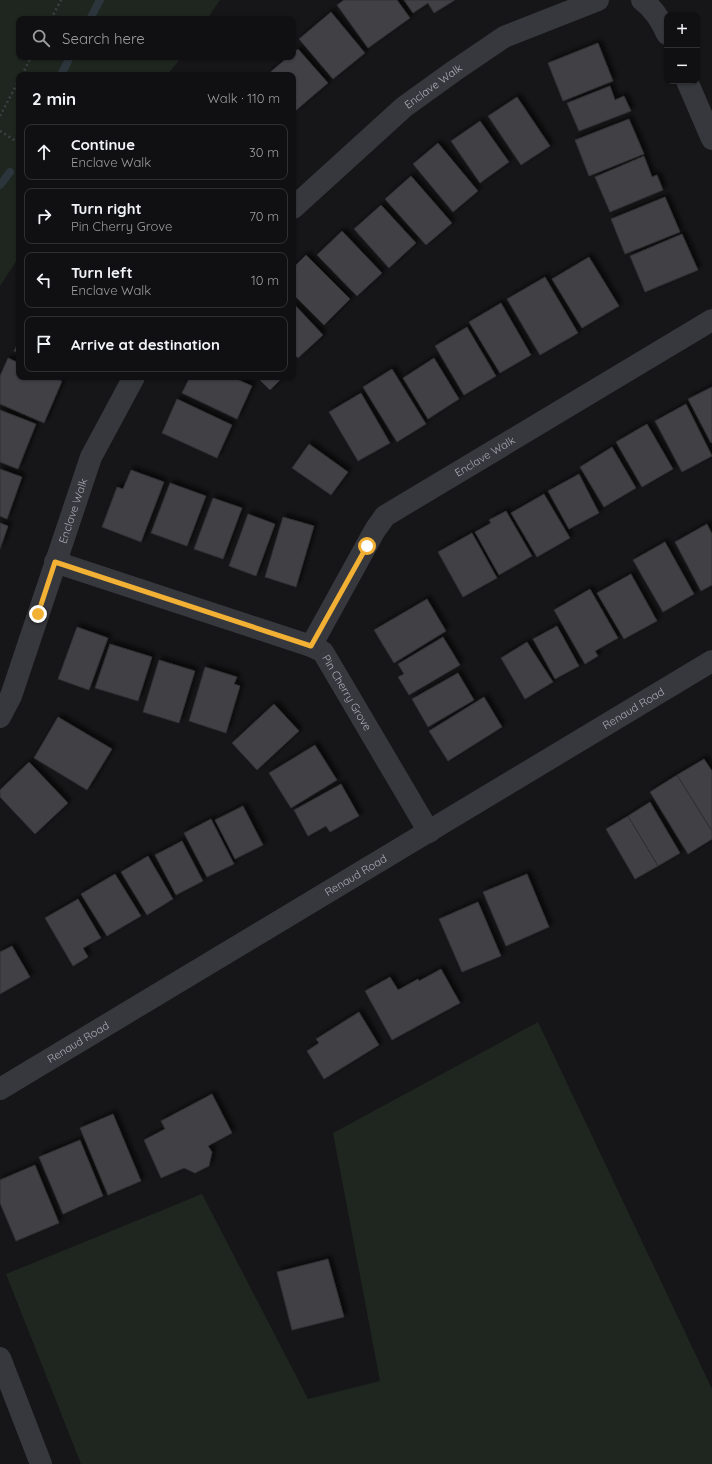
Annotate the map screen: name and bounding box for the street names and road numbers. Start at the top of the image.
street label: Enclave Walk [401,60,465,112]
street label: Enclave Walk [452,433,518,480]
street label: Enclave Walk [56,476,90,545]
street label: Pin Cherry Grove [319,652,375,733]
street label: Renaud Road [600,684,667,732]
street label: Renaud Road [322,851,389,899]
street label: Renaud Road [44,1018,111,1066]

